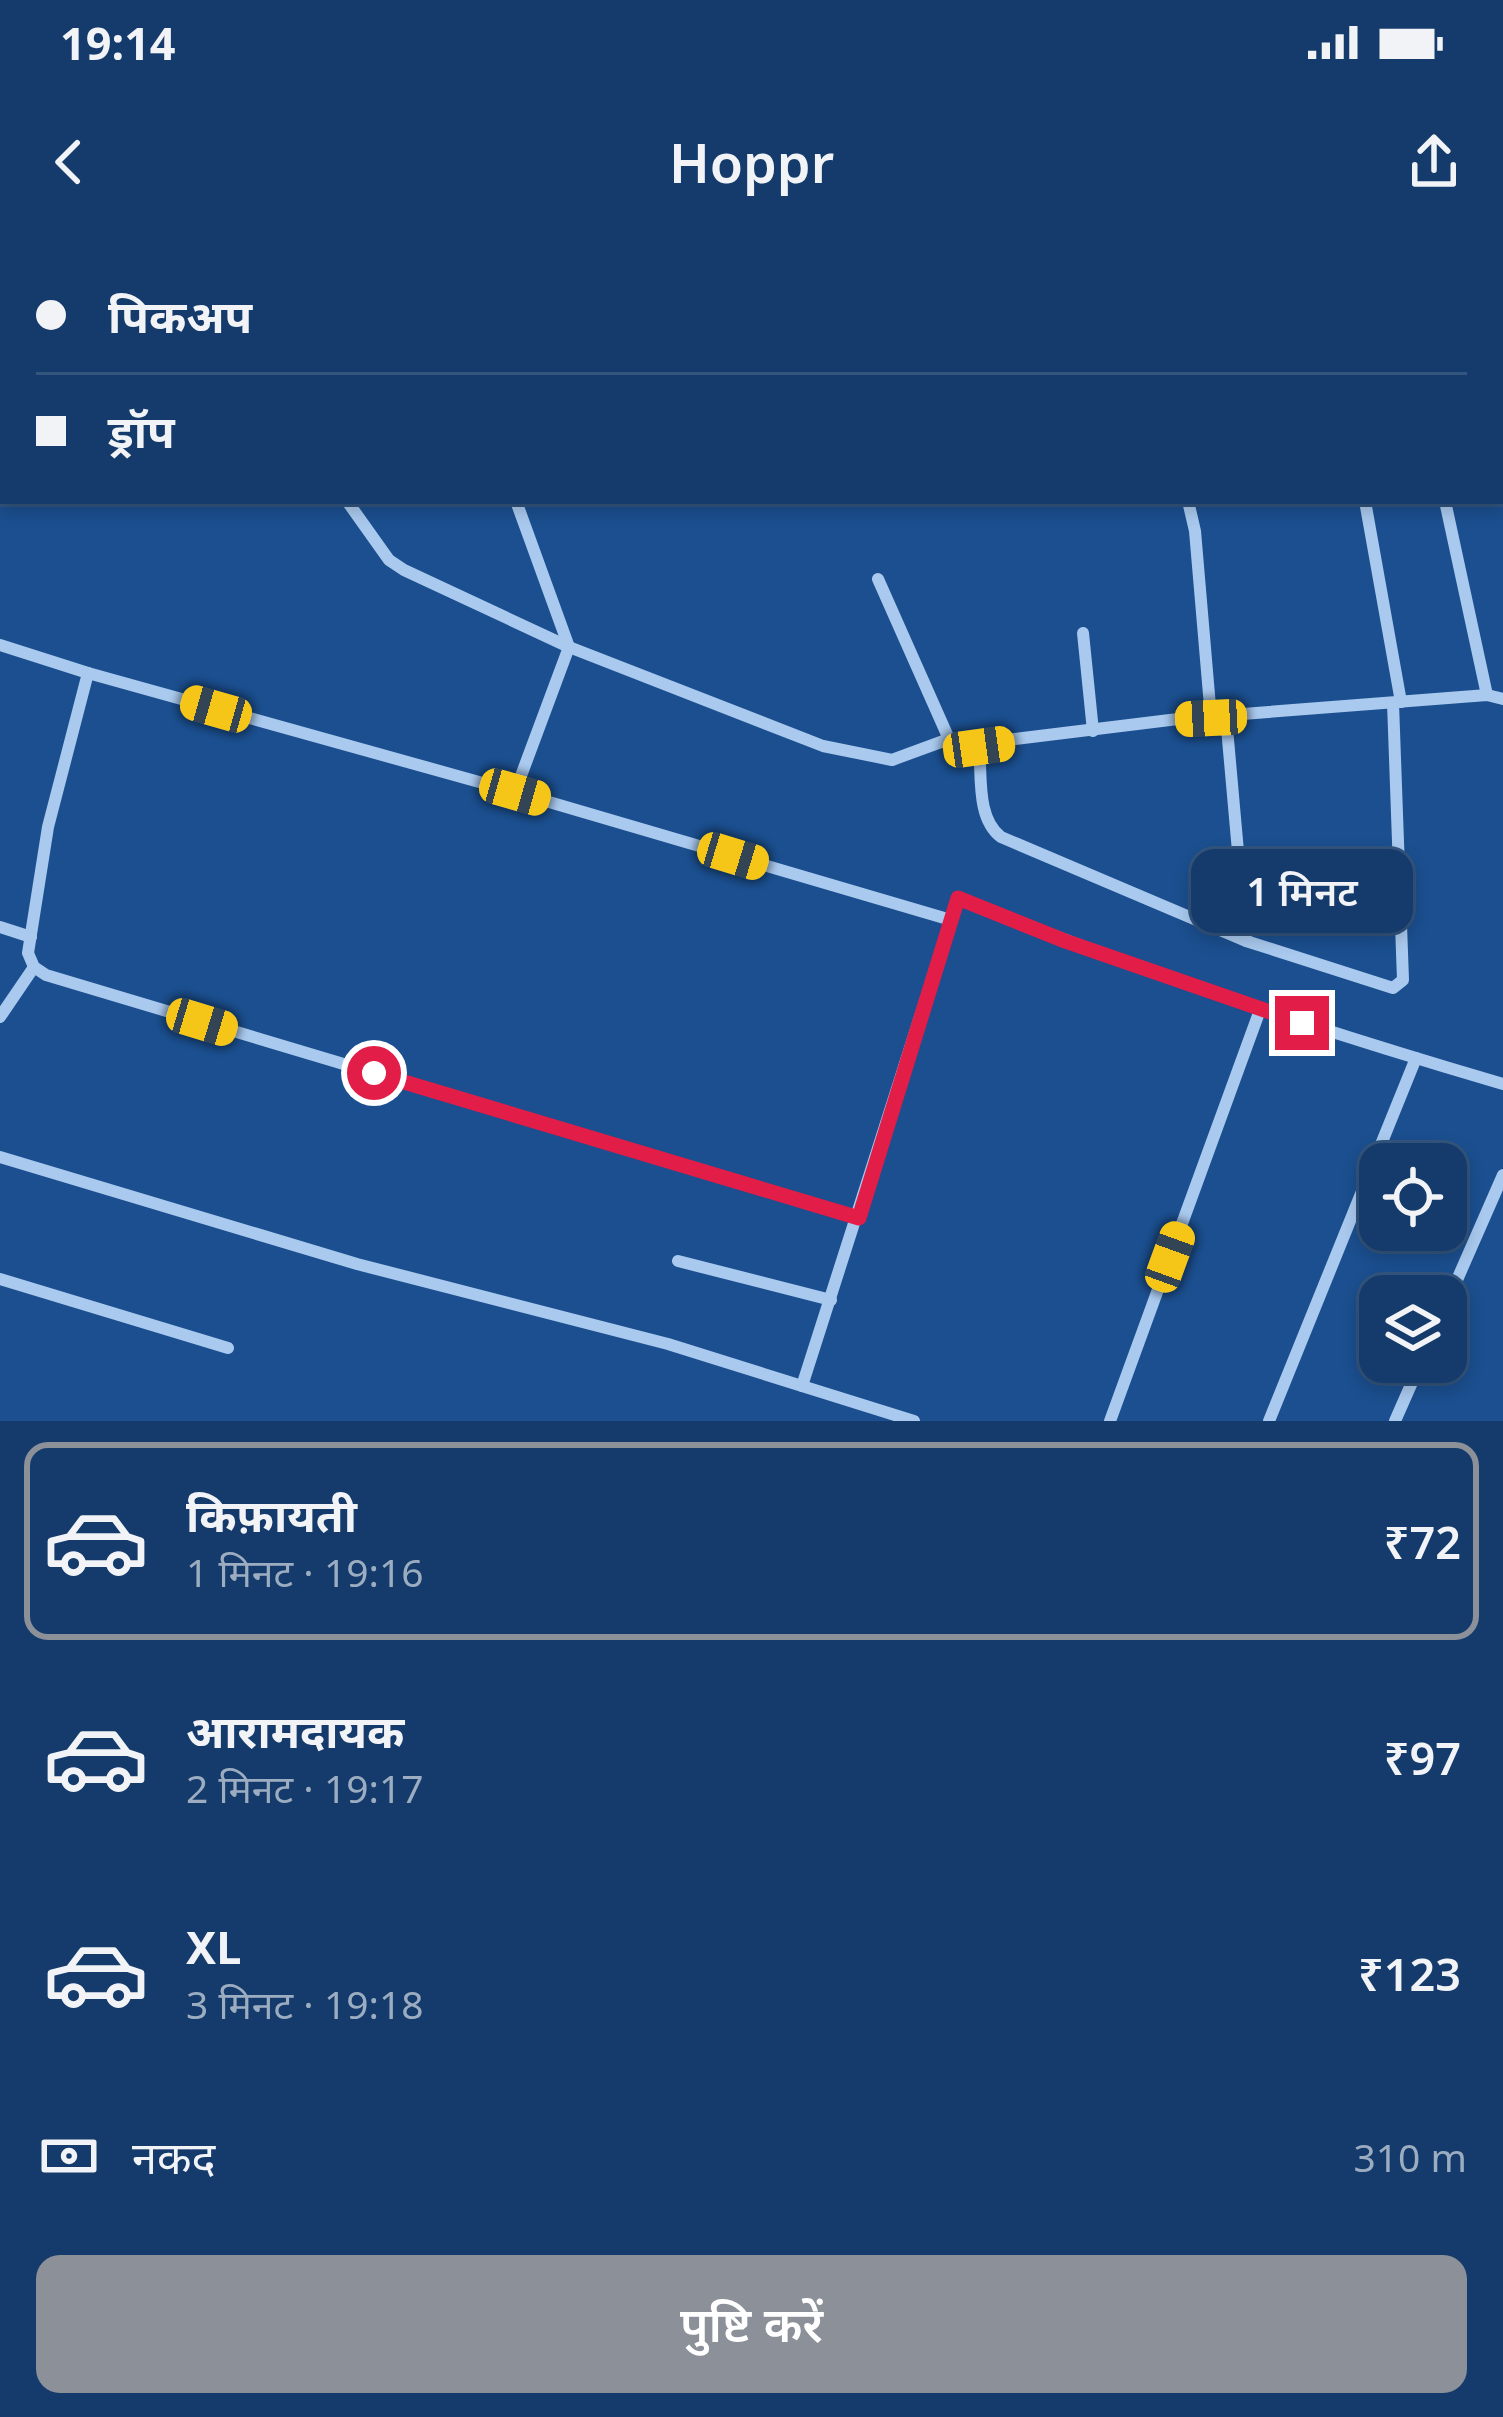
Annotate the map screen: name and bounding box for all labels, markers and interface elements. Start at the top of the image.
text: 19:14 [60,12,176,73]
text: Hoppr [669,125,834,199]
icon: back [36,129,102,195]
icon: share [1401,129,1467,195]
text: पिकअप [108,285,252,346]
text: ड्रॉप [108,400,175,461]
car [176,682,256,736]
car [1174,698,1248,738]
car [941,724,1017,770]
car [475,765,555,819]
car [693,828,773,884]
callout: 1 मिनट [1191,849,1413,933]
text: 1 मिनट [1246,864,1358,917]
car [162,994,242,1050]
route end [1275,996,1329,1050]
route start [347,1046,401,1100]
map controls [1359,1143,1467,1383]
button: locate [1359,1143,1467,1251]
car [1141,1217,1199,1297]
button: layers [1359,1275,1467,1383]
text: किफ़ायती [186,1484,357,1545]
icon: car [42,1487,150,1595]
text: ₹72 [1384,1511,1461,1572]
text: 1 मिनट · 19:16 [186,1545,424,1598]
text: आरामदायक [186,1700,404,1761]
icon: car [42,1703,150,1811]
text: ₹97 [1384,1727,1461,1788]
text: 2 मिनट · 19:17 [186,1761,424,1814]
text: XL [186,1916,241,1977]
icon: car [42,1919,150,2027]
text: ₹123 [1358,1943,1461,2004]
text: 3 मिनट · 19:18 [186,1977,424,2030]
icon: cash [36,2123,102,2189]
text: नकद [132,2126,215,2187]
text: 310 m [1353,2130,1467,2183]
button: पुष्टि करें [36,2255,1467,2393]

